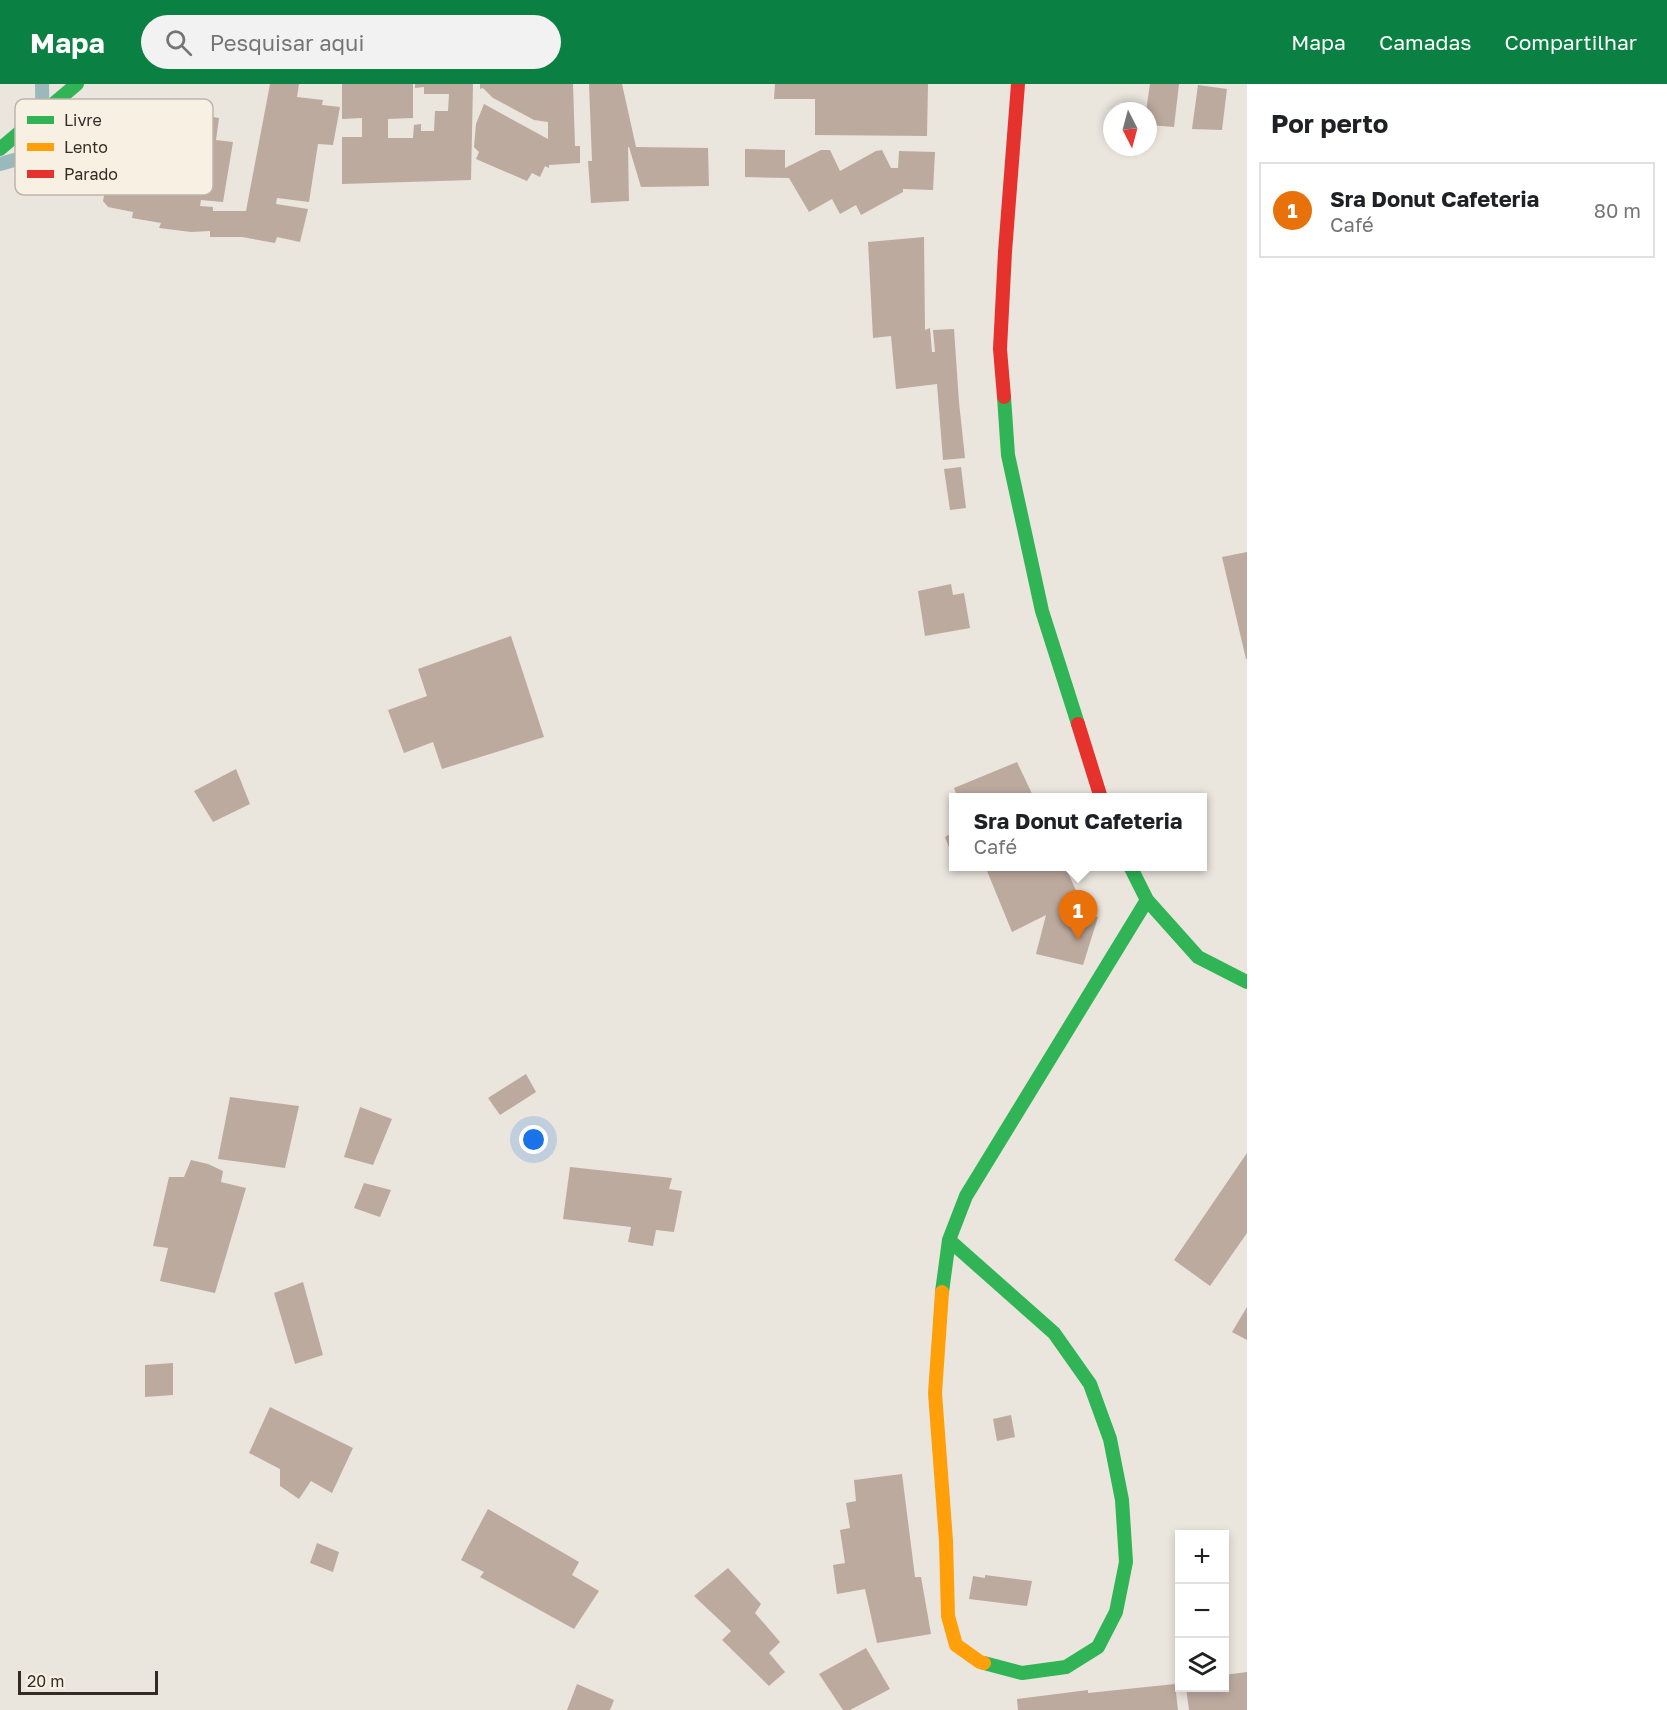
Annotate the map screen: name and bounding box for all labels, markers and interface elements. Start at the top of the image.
search box [141,15,561,69]
text: Mapa [30,26,105,59]
icon: search [162,26,195,59]
text: Pesquisar aqui [210,29,364,56]
text: Mapa [1291,29,1346,55]
text: Camadas [1379,29,1471,55]
text: Compartilhar [1504,29,1637,55]
legend [15,99,213,195]
north arrow [1103,102,1157,156]
text: Por perto [1271,108,1388,139]
text: Livre [64,110,102,130]
text: Lento [64,137,108,157]
text: Parado [64,164,118,184]
text: Sra Donut Cafeteria [1330,185,1539,212]
text: 1 [1287,198,1298,222]
text: 80 m [1594,198,1641,222]
text: Café [1330,212,1374,236]
popup [949,793,1207,871]
text: Sra Donut Cafeteria [973,807,1183,834]
text: Café [973,834,1017,858]
pin: 1 [1058,890,1098,940]
your location [519,1125,548,1154]
map controls [1175,1530,1229,1692]
button: + [1175,1530,1229,1584]
button: − [1175,1584,1229,1638]
button: layers [1175,1638,1229,1692]
scale bar [18,1668,158,1696]
text: 20 m [27,1671,64,1691]

